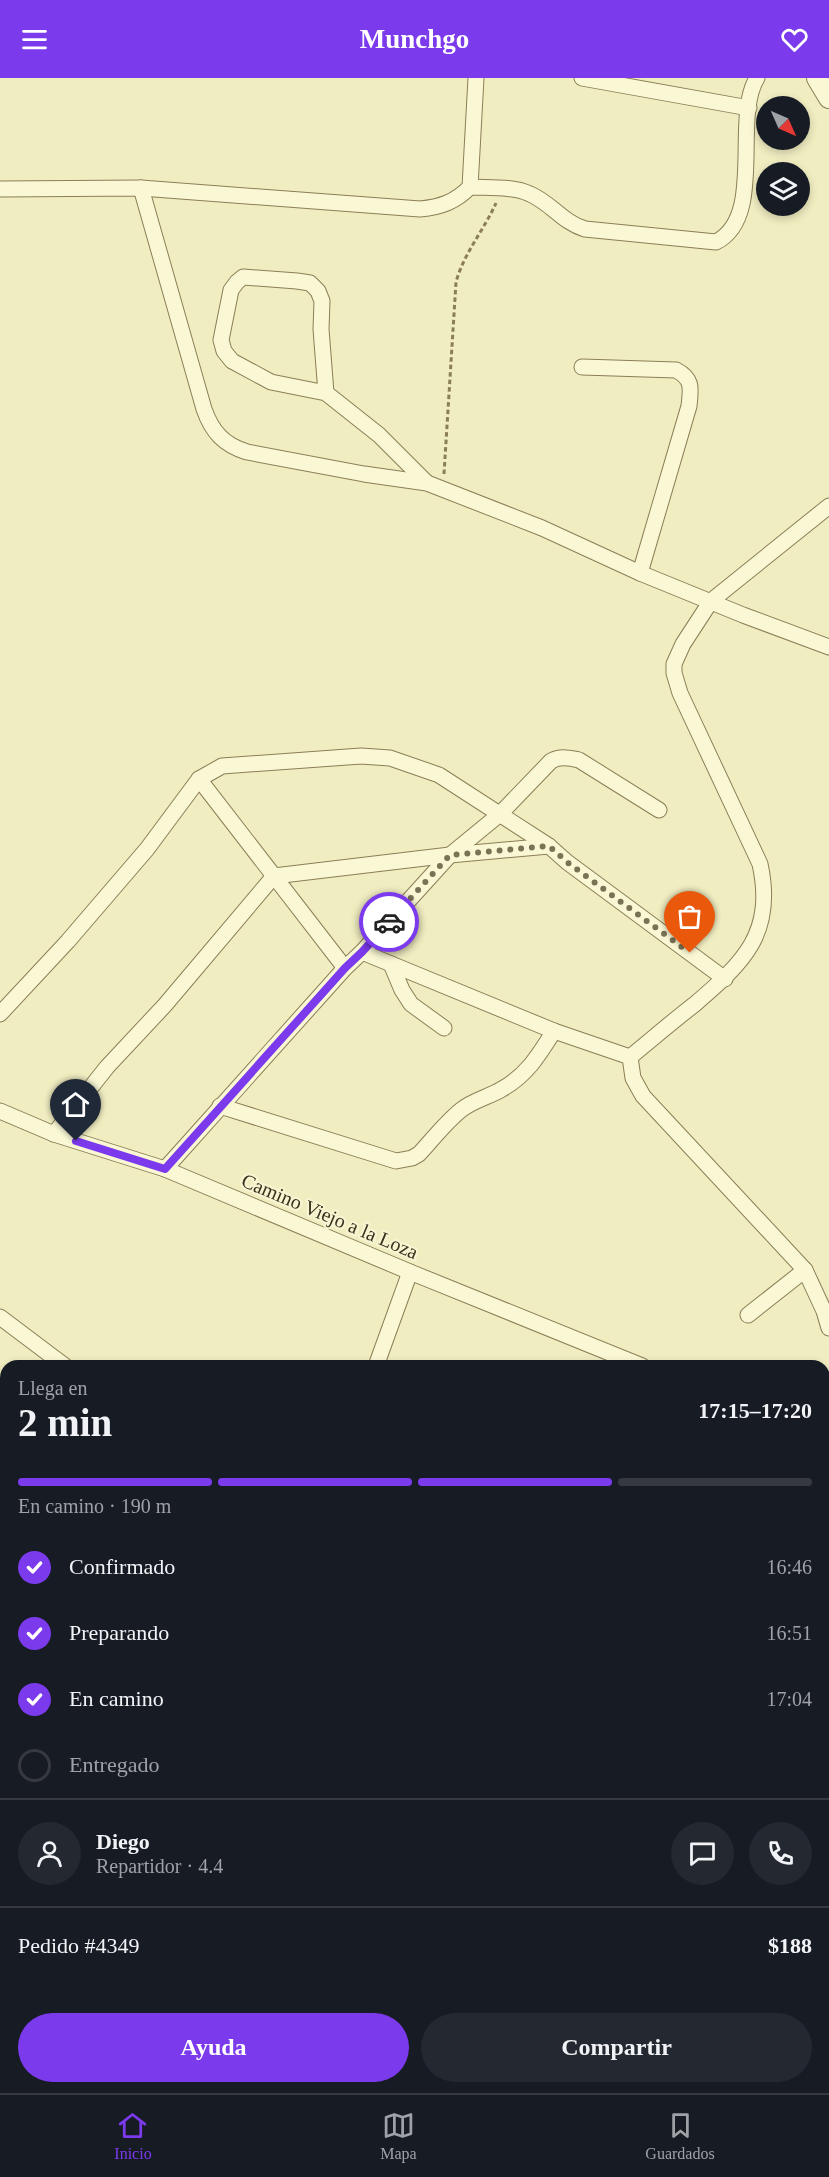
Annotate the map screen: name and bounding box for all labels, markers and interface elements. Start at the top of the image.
icon: menu [18,23,51,56]
icon: heart [778,23,811,56]
text: Munchgo [360,24,469,54]
north arrow [756,96,810,150]
map controls [756,96,810,216]
button: layers [756,162,810,216]
pin [664,891,715,953]
courier [359,892,419,952]
icon: bag [673,900,706,933]
icon: car [373,906,406,939]
pin [50,1079,101,1141]
icon: home [59,1088,92,1121]
street label: Camino Viejo a la Loza [238,1169,422,1264]
text: Llega en [18,1377,87,1399]
text: 17:15–17:20 [698,1398,812,1423]
text: 2 min [18,1401,112,1444]
text: En camino · 190 m [18,1495,171,1517]
icon: check [18,1551,51,1584]
text: Confirmado [69,1554,175,1579]
text: 16:46 [766,1556,812,1578]
icon: check [18,1617,51,1650]
text: Preparando [69,1620,169,1645]
text: 16:51 [766,1622,812,1644]
icon: check [18,1683,51,1716]
text: En camino [69,1686,164,1711]
text: 17:04 [766,1688,812,1710]
text: Entregado [69,1752,159,1777]
button: person [18,1822,81,1885]
button: chat [671,1822,734,1885]
button: phone [749,1822,812,1885]
text: Diego [96,1829,150,1854]
text: Repartidor · 4.4 [96,1855,223,1877]
text: Pedido #4349 [18,1933,140,1958]
text: $188 [768,1933,812,1958]
button: Ayuda [18,2013,409,2082]
button: Compartir [421,2013,812,2082]
tab: Inicio [114,2109,152,2163]
tab: Mapa [380,2109,417,2163]
tab: Guardados [645,2109,715,2163]

